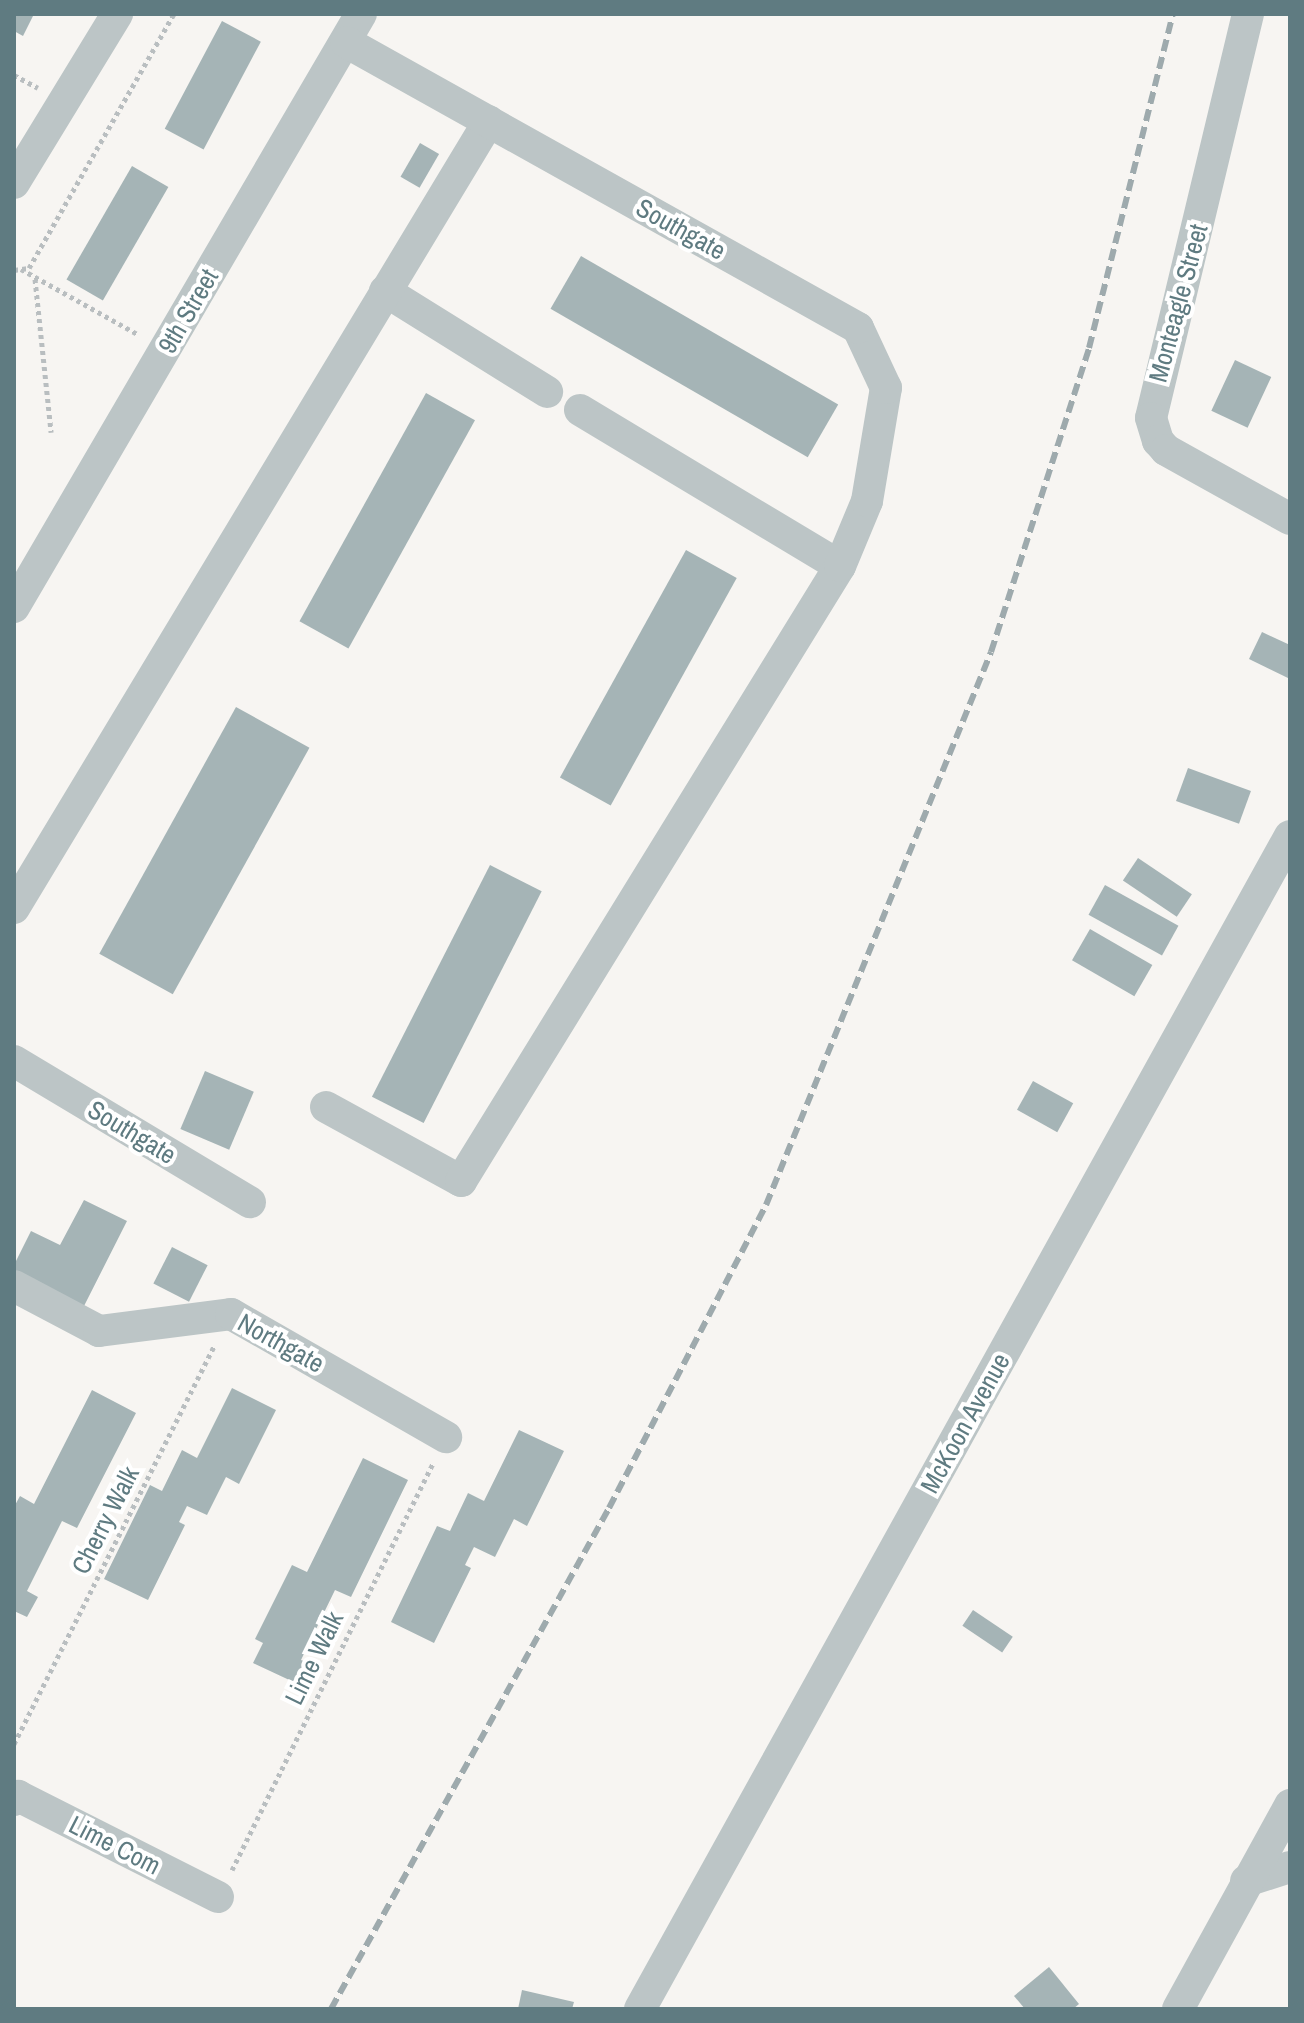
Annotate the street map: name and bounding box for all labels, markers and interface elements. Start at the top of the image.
street label: Southgate [631,192,731,266]
street label: Monteagle Street [1142,221,1214,385]
street label: 9th Street [151,263,225,359]
street label: Southgate [82,1094,182,1170]
street label: Northgate [232,1307,330,1379]
street label: McKoon Avenue [914,1347,1016,1499]
street label: Cherry Walk [65,1461,145,1579]
street label: Lime Walk [278,1606,350,1710]
street label: Lime Com [64,1809,166,1881]

